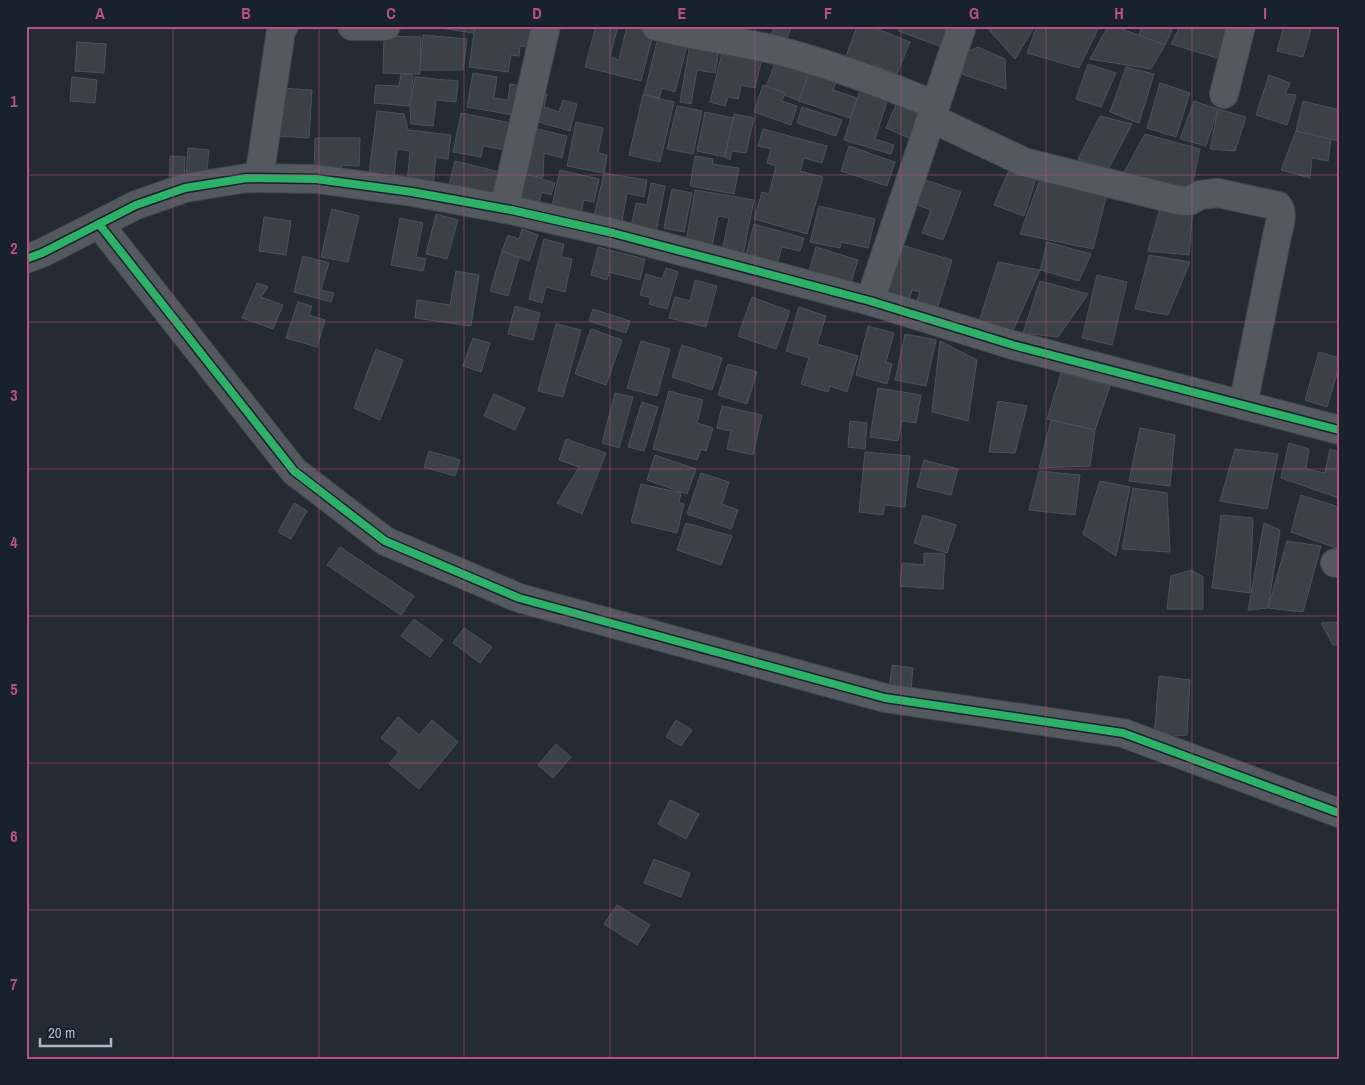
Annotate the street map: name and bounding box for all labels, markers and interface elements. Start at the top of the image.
text: A [95,2,105,24]
text: B [241,2,251,24]
text: C [386,2,396,24]
text: D [532,2,542,24]
text: E [678,2,687,24]
text: F [824,2,832,24]
text: G [969,2,979,24]
text: H [1114,2,1124,24]
text: I [1263,2,1267,24]
text: 1 [10,90,18,112]
text: 2 [10,237,18,259]
text: 3 [10,384,18,406]
text: 4 [10,531,18,553]
text: 5 [10,678,18,700]
text: 6 [10,825,18,847]
text: 7 [10,973,18,995]
scale bar [40,1015,111,1047]
text: 20 m [48,1022,75,1043]

